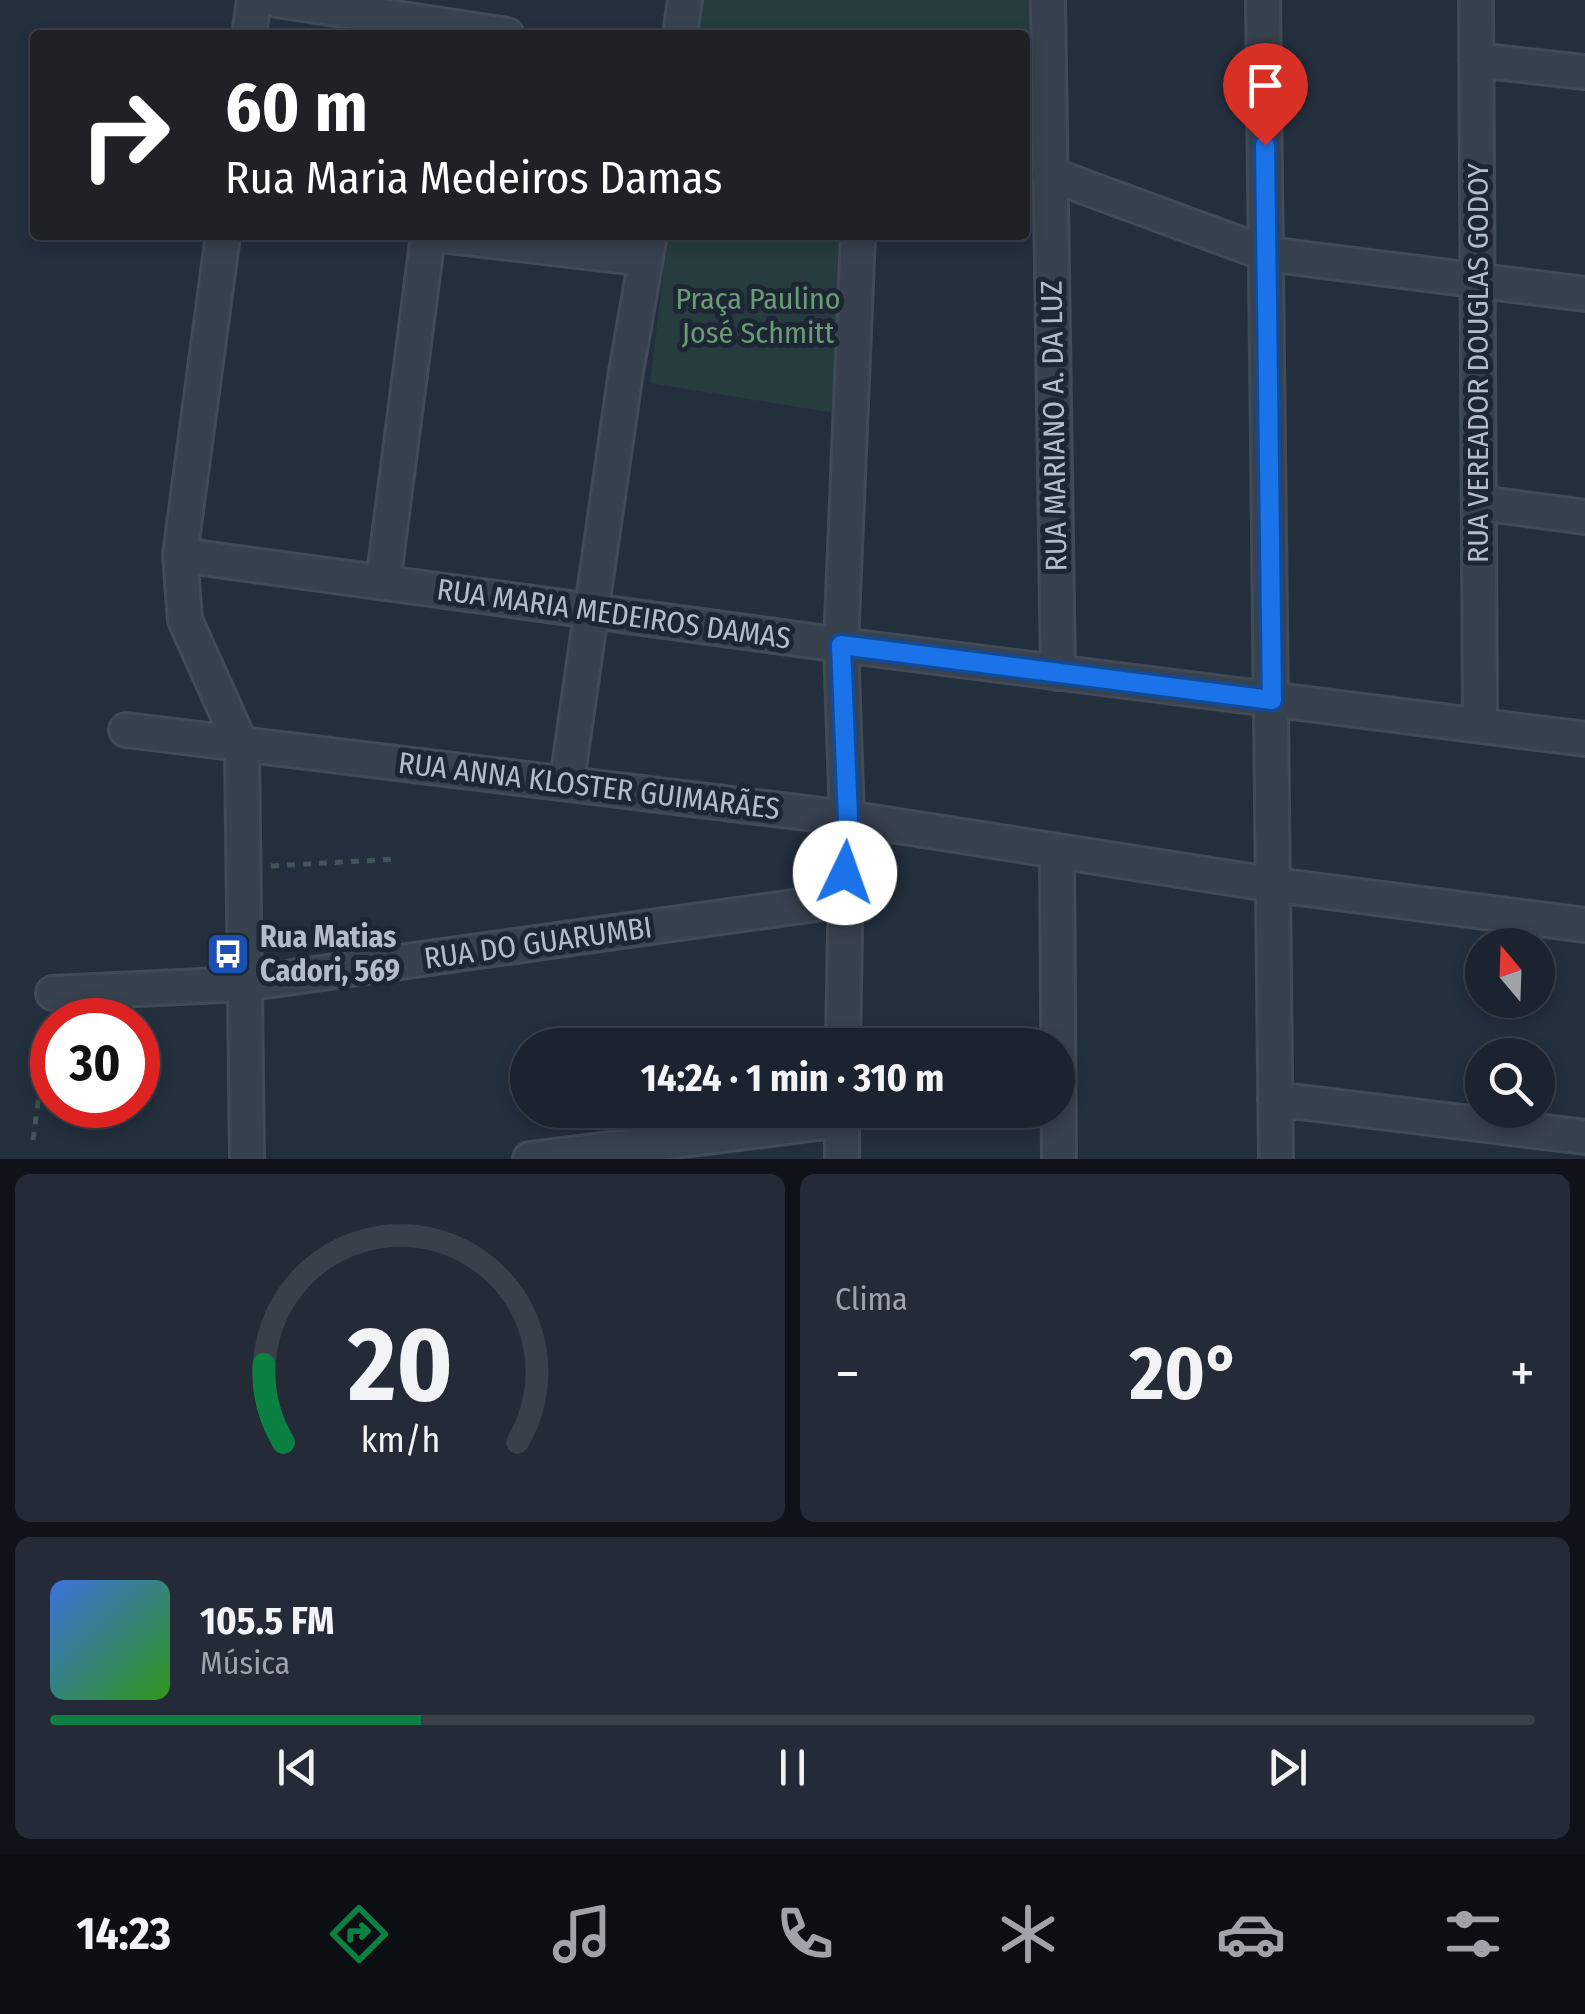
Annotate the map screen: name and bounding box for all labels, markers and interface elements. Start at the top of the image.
pin [1223,43,1308,146]
icon: arrive [1238,58,1293,113]
text: 60 m [225,66,368,150]
icon: right [60,70,190,200]
text: Rua Maria Medeiros Damas [225,151,723,205]
street label: RUA VEREADOR DOUGLAS GODOY [1460,163,1496,563]
street label: RUA MARIANO A. DA LUZ [1033,280,1075,572]
park label: Praça Paulino José Schmitt [675,281,841,351]
street label: RUA MARIA MEDEIROS DAMAS [435,571,793,657]
street label: RUA ANNA KLOSTER GUIMARÃES [396,745,782,827]
position arrow [793,821,897,925]
street label: RUA DO GUARUMBI [422,909,654,977]
place label: Rua Matias Cadori, 569 [260,919,400,989]
north arrow [1465,928,1555,1018]
map controls [1465,928,1555,1128]
bus stop icon: Rua Matias Cadori, 569 [205,931,251,977]
speed limit sign: 30 [30,998,160,1128]
button: search [1465,1038,1555,1128]
text: 14:24 · 1 min · 310 m [641,1055,944,1101]
text: Clima [835,1280,908,1318]
text: 20 [347,1303,452,1428]
text: 20° [1130,1329,1240,1419]
text: − [835,1341,860,1407]
text: + [1510,1341,1535,1407]
text: km/h [360,1419,440,1461]
text: 105.5 FM [200,1598,334,1644]
text: Música [200,1644,290,1682]
icon: previous [270,1740,325,1795]
icon: pause [765,1740,820,1795]
icon: next [1260,1740,1315,1795]
icon: directions [324,1899,394,1969]
icon: music [547,1899,617,1969]
icon: phone [770,1899,840,1969]
icon: climate [993,1899,1063,1969]
icon: car [1216,1899,1286,1969]
icon: filters [1438,1899,1508,1969]
text: 14:23 [76,1907,171,1961]

